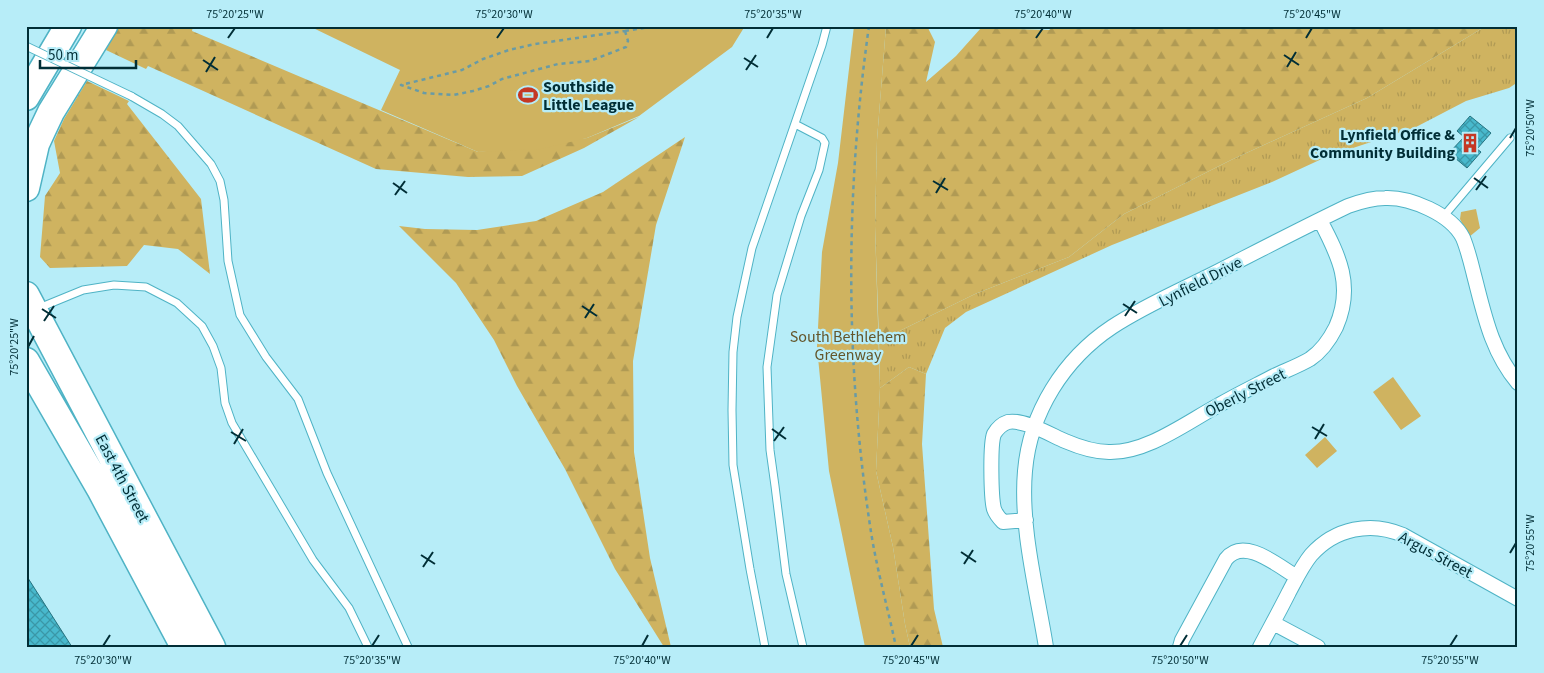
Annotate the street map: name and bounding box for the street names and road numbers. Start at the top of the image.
street label: Lynfield Drive [1155,251,1246,312]
street label: Oberly Street [1201,363,1290,423]
street label: East 4th Street [90,431,155,527]
street label: Argus Street [1395,526,1477,584]

